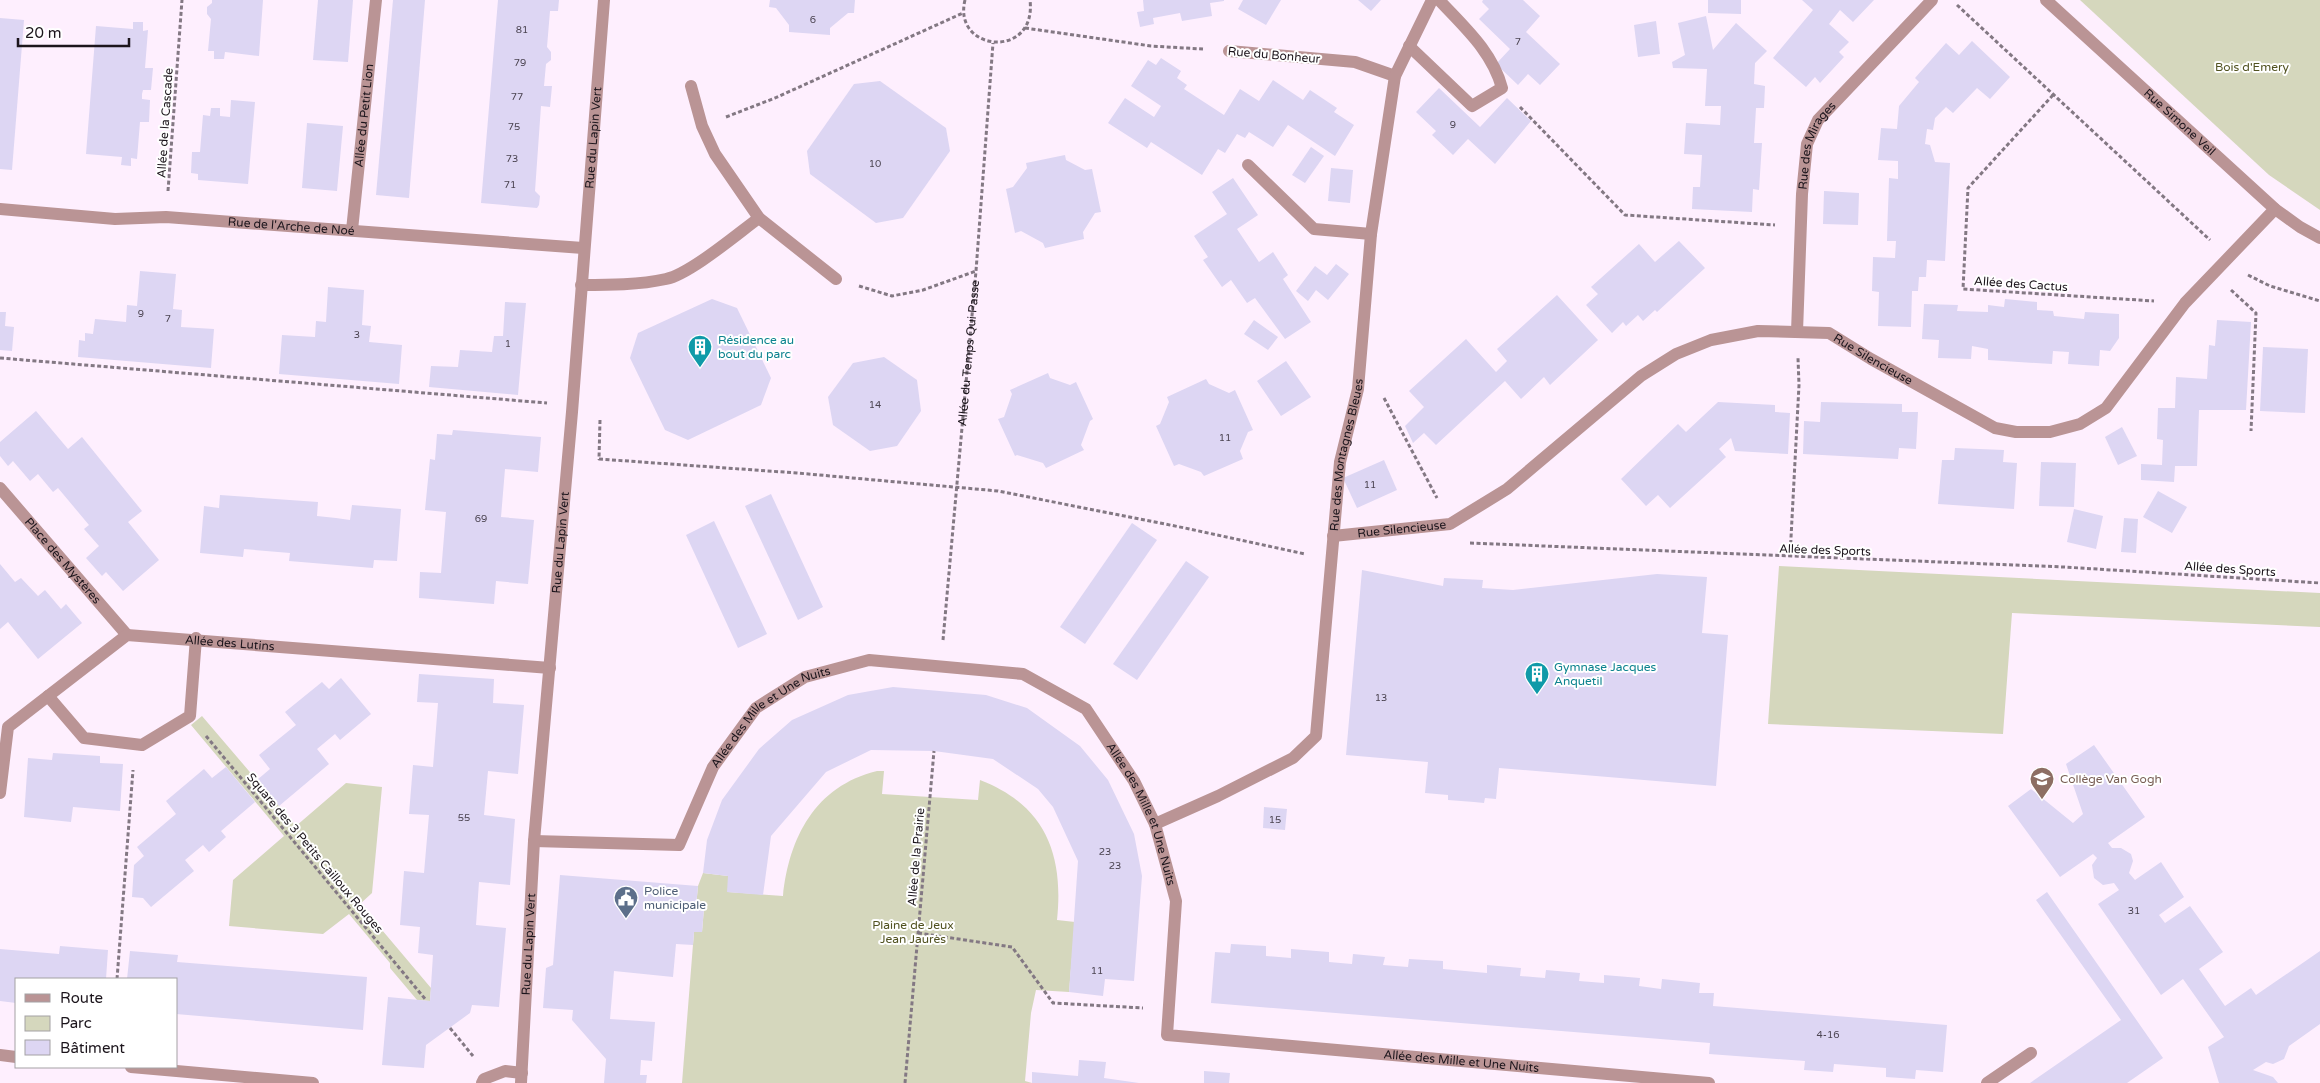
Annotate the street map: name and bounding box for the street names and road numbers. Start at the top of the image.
street label: Rue du Bonheur [1227,44,1321,66]
street label: Allée du Petit Lion [352,63,376,168]
street label: Allée de la Cascade [154,67,176,178]
street label: Rue du Lapin Vert [582,86,604,189]
street label: Rue Simone Veil [2141,86,2218,158]
street label: Rue des Mirages [1795,98,1839,190]
street label: Rue de l'Arche de Noé [227,215,355,238]
street label: Allée des Cactus [1974,274,2069,294]
street label: Allée du Temps Qui Passe [955,279,982,427]
street label: Rue Silencieuse [1831,331,1915,388]
street label: Rue des Montagnes Bleues [1327,378,1366,532]
street label: Rue du Lapin Vert [549,491,572,594]
street label: Place des Mystères [22,515,104,607]
street label: Rue Silencieuse [1357,517,1447,540]
street label: Allée des Sports [1779,541,1871,559]
street label: Allée des Sports [2184,559,2277,579]
street label: Allée des Lutins [184,633,275,654]
street label: Allée des Mille et Une Nuits [708,664,832,770]
street label: Allée des Mille et Une Nuits [1103,740,1179,887]
street label: Square des 3 Petits Cailloux Rouges [244,770,386,936]
street label: Allée de la Prairie [905,807,927,907]
street label: Rue du Lapin Vert [519,892,538,996]
street label: Allée des Mille et Une Nuits [1383,1047,1540,1075]

